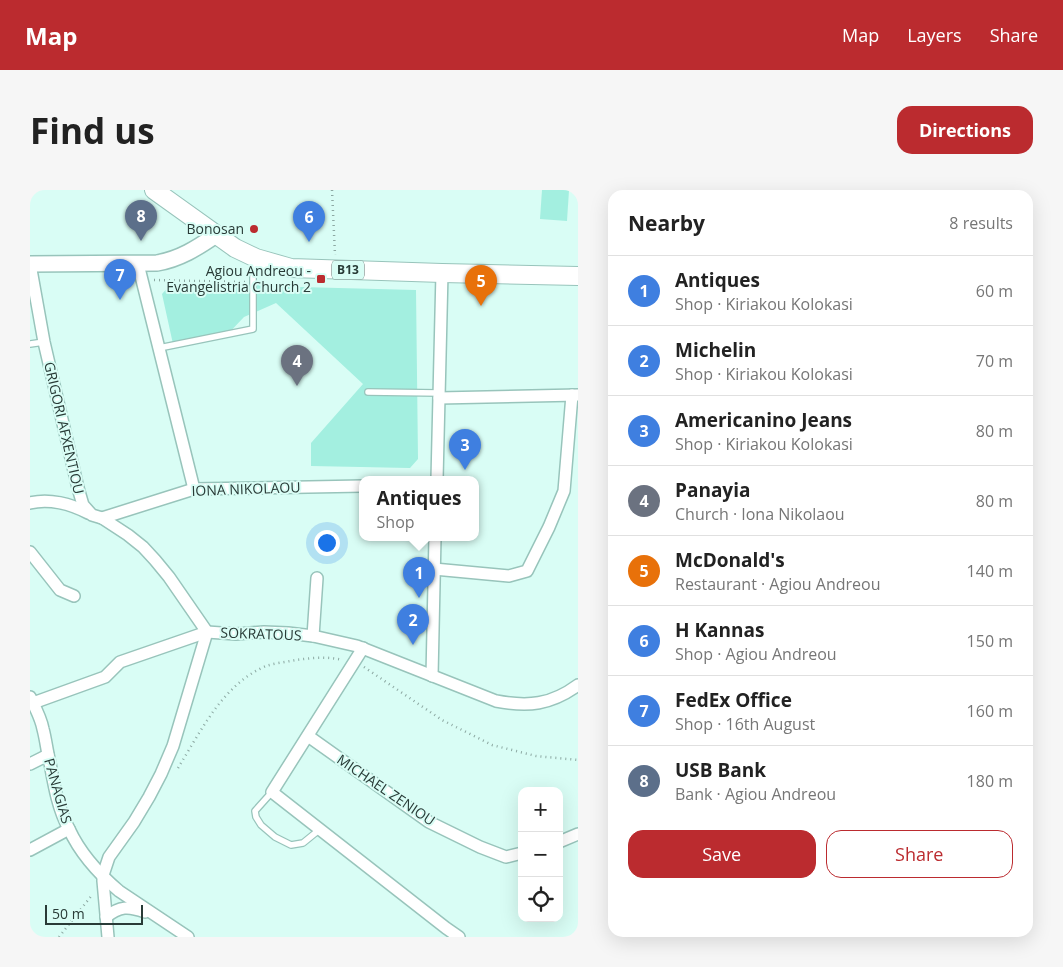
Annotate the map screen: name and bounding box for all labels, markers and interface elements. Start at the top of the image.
text: Map [25,19,77,52]
text: Map [842,23,879,47]
text: Layers [907,23,962,47]
text: Share [990,23,1038,47]
button: Directions [897,106,1033,154]
text: Find us [30,107,155,154]
pin: 8 [125,200,157,241]
pin: 6 [293,201,325,242]
text: Nearby [628,209,705,237]
text: 8 results [949,212,1013,234]
place label: Bonosan [186,219,244,238]
marker: Bonosan [248,223,260,235]
pin: 7 [104,259,136,300]
road number: B13 [332,260,364,280]
place label: Agiou Andreou - Evangelistria Church 2 [166,261,311,296]
pin: 5 [465,265,497,306]
text: Antiques [675,267,760,293]
marker: Agiou Andreou - Evangelistria Church 2 [315,273,327,285]
text: 1 [639,280,649,302]
text: 60 m [976,280,1013,302]
text: Shop · Kiriakou Kolokasi [675,293,853,315]
text: Michelin [675,337,756,363]
pin: 4 [281,345,313,386]
text: 2 [639,350,649,372]
text: 70 m [976,350,1013,372]
street label: GRIGORI AFXENTIOU [40,360,89,496]
text: Shop · Kiriakou Kolokasi [675,363,853,385]
text: Americanino Jeans [675,407,852,433]
text: 3 [639,420,649,442]
text: 80 m [976,420,1013,442]
pin: 3 [449,429,481,470]
text: Shop · Kiriakou Kolokasi [675,433,853,455]
popup [359,476,479,541]
street label: IONA NIKOLAOU [191,477,301,500]
text: Panayia [675,477,750,503]
text: Antiques [377,485,461,511]
text: 4 [639,490,649,512]
text: 80 m [976,490,1013,512]
text: Church · Iona Nikolaou [675,503,845,525]
text: Shop [377,511,415,533]
your location [314,530,340,556]
text: McDonald's [675,547,785,573]
pin: 1 [403,557,435,598]
text: 5 [639,560,649,582]
text: 140 m [967,560,1013,582]
text: Restaurant · Agiou Andreou [675,573,880,595]
pin: 2 [397,604,429,645]
text: H Kannas [675,617,764,643]
street label: SOKRATOUS [220,623,302,644]
text: 6 [639,630,649,652]
text: 150 m [967,630,1013,652]
text: Shop · Agiou Andreou [675,643,837,665]
text: FedEx Office [675,687,792,713]
text: 7 [639,700,649,722]
text: 160 m [967,700,1013,722]
text: Shop · 16th August [675,713,815,735]
street label: MICHAEL ZENIOU [333,750,439,829]
street label: PANAGIAS [40,756,77,826]
text: USB Bank [675,757,766,783]
text: 8 [639,770,649,792]
text: 180 m [967,770,1013,792]
text: Bank · Agiou Andreou [675,783,836,805]
map controls [518,787,563,922]
button: + [518,787,563,832]
button: Save [628,830,816,878]
button: Share [826,830,1013,878]
button: − [518,832,563,877]
button: locate [518,877,563,922]
scale bar [45,902,142,925]
text: 50 m [52,904,85,923]

